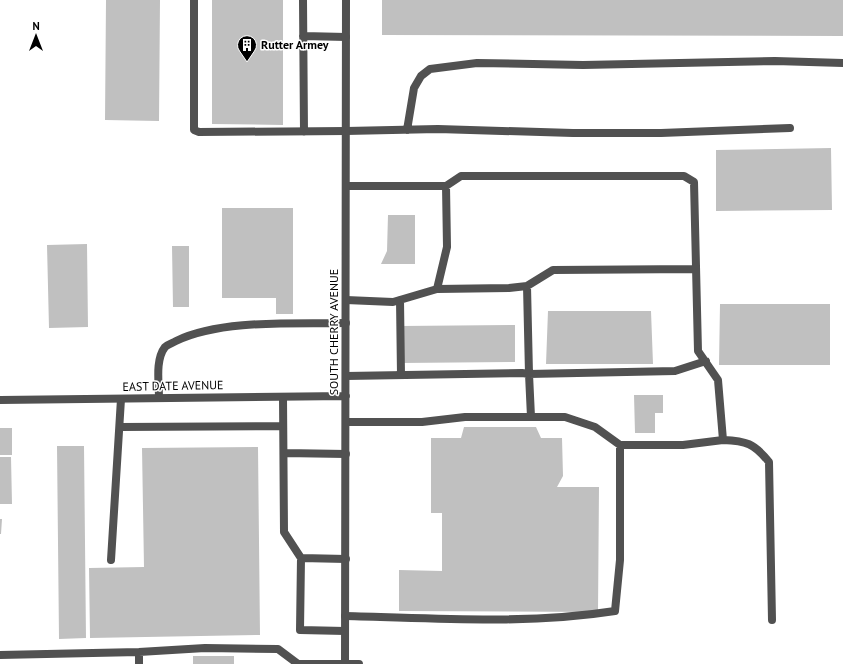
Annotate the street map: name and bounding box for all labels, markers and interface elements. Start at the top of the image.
north arrow [16,16,56,56]
text: N [32,19,40,33]
building icon: Rutter Armey [236,34,258,62]
place label: Rutter Armey [261,37,329,52]
street label: SOUTH CHERRY AVENUE [326,269,341,395]
street label: EAST DATE AVENUE [122,377,224,394]

